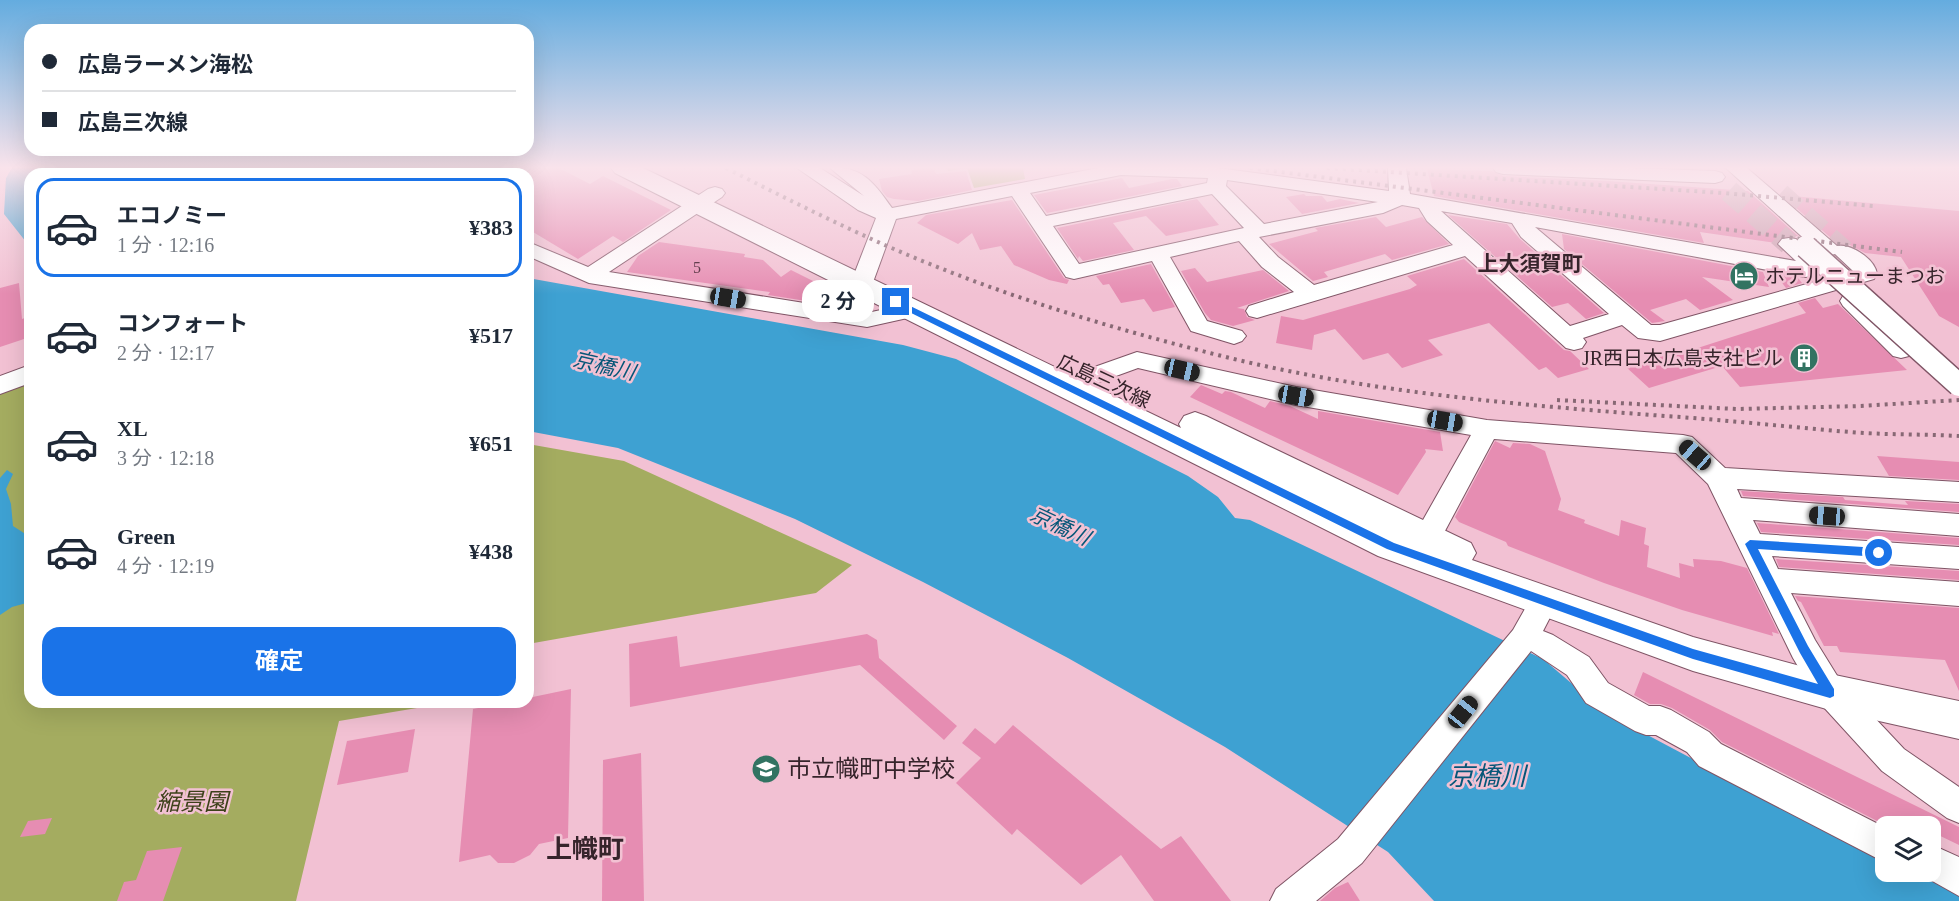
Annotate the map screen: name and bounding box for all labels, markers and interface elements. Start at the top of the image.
text: 広島ラーメン海松 [78,52,253,77]
text: 広島三次線 [78,110,188,135]
icon: car [45,201,99,255]
text: エコノミー [117,203,227,228]
text: ¥383 [469,215,513,240]
text: 1 分 · 12:16 [117,234,214,256]
district label: 上大須賀町 [1478,252,1583,276]
house number: 5 [693,259,701,276]
hotel icon: ホテルニューまつお [1728,260,1760,292]
place label: ホテルニューまつお [1765,265,1945,287]
callout: 2 分 [803,281,875,323]
car [709,286,747,310]
route end [882,288,909,315]
text: 2 分 [821,290,856,312]
icon: car [45,309,99,363]
text: コンフォート [117,311,248,336]
text: ¥517 [469,323,513,348]
text: 2 分 · 12:17 [117,342,214,364]
building icon: JR西日本広島支社ビル [1788,342,1820,374]
water label: 京橋川 [571,347,639,385]
place label: JR西日本広島支社ビル [1582,347,1783,369]
street label: 広島三次線 [1054,350,1154,412]
car [1162,357,1202,383]
car [1277,384,1315,408]
car [1426,409,1464,433]
text: XL [117,416,148,441]
icon: car [45,417,99,471]
text: ¥651 [469,431,513,456]
car [1676,436,1714,474]
text: 3 分 · 12:18 [117,447,214,469]
water label: 京橋川 [1026,502,1095,551]
car [1808,506,1846,526]
text: Green [117,524,175,549]
icon: car [45,525,99,579]
text: ¥438 [469,539,513,564]
route start [1865,539,1892,566]
text: 4 分 · 12:19 [117,555,214,577]
button: 確定 [42,627,516,696]
car [1445,692,1481,732]
school or university icon: 市立幟町中学校 [750,753,782,785]
place label: 市立幟町中学校 [787,756,955,782]
water label: 京橋川 [1448,762,1529,791]
park label: 縮景園 [156,789,231,815]
map controls [1875,816,1941,882]
button: layers [1875,816,1941,882]
district label: 上幟町 [546,835,624,864]

